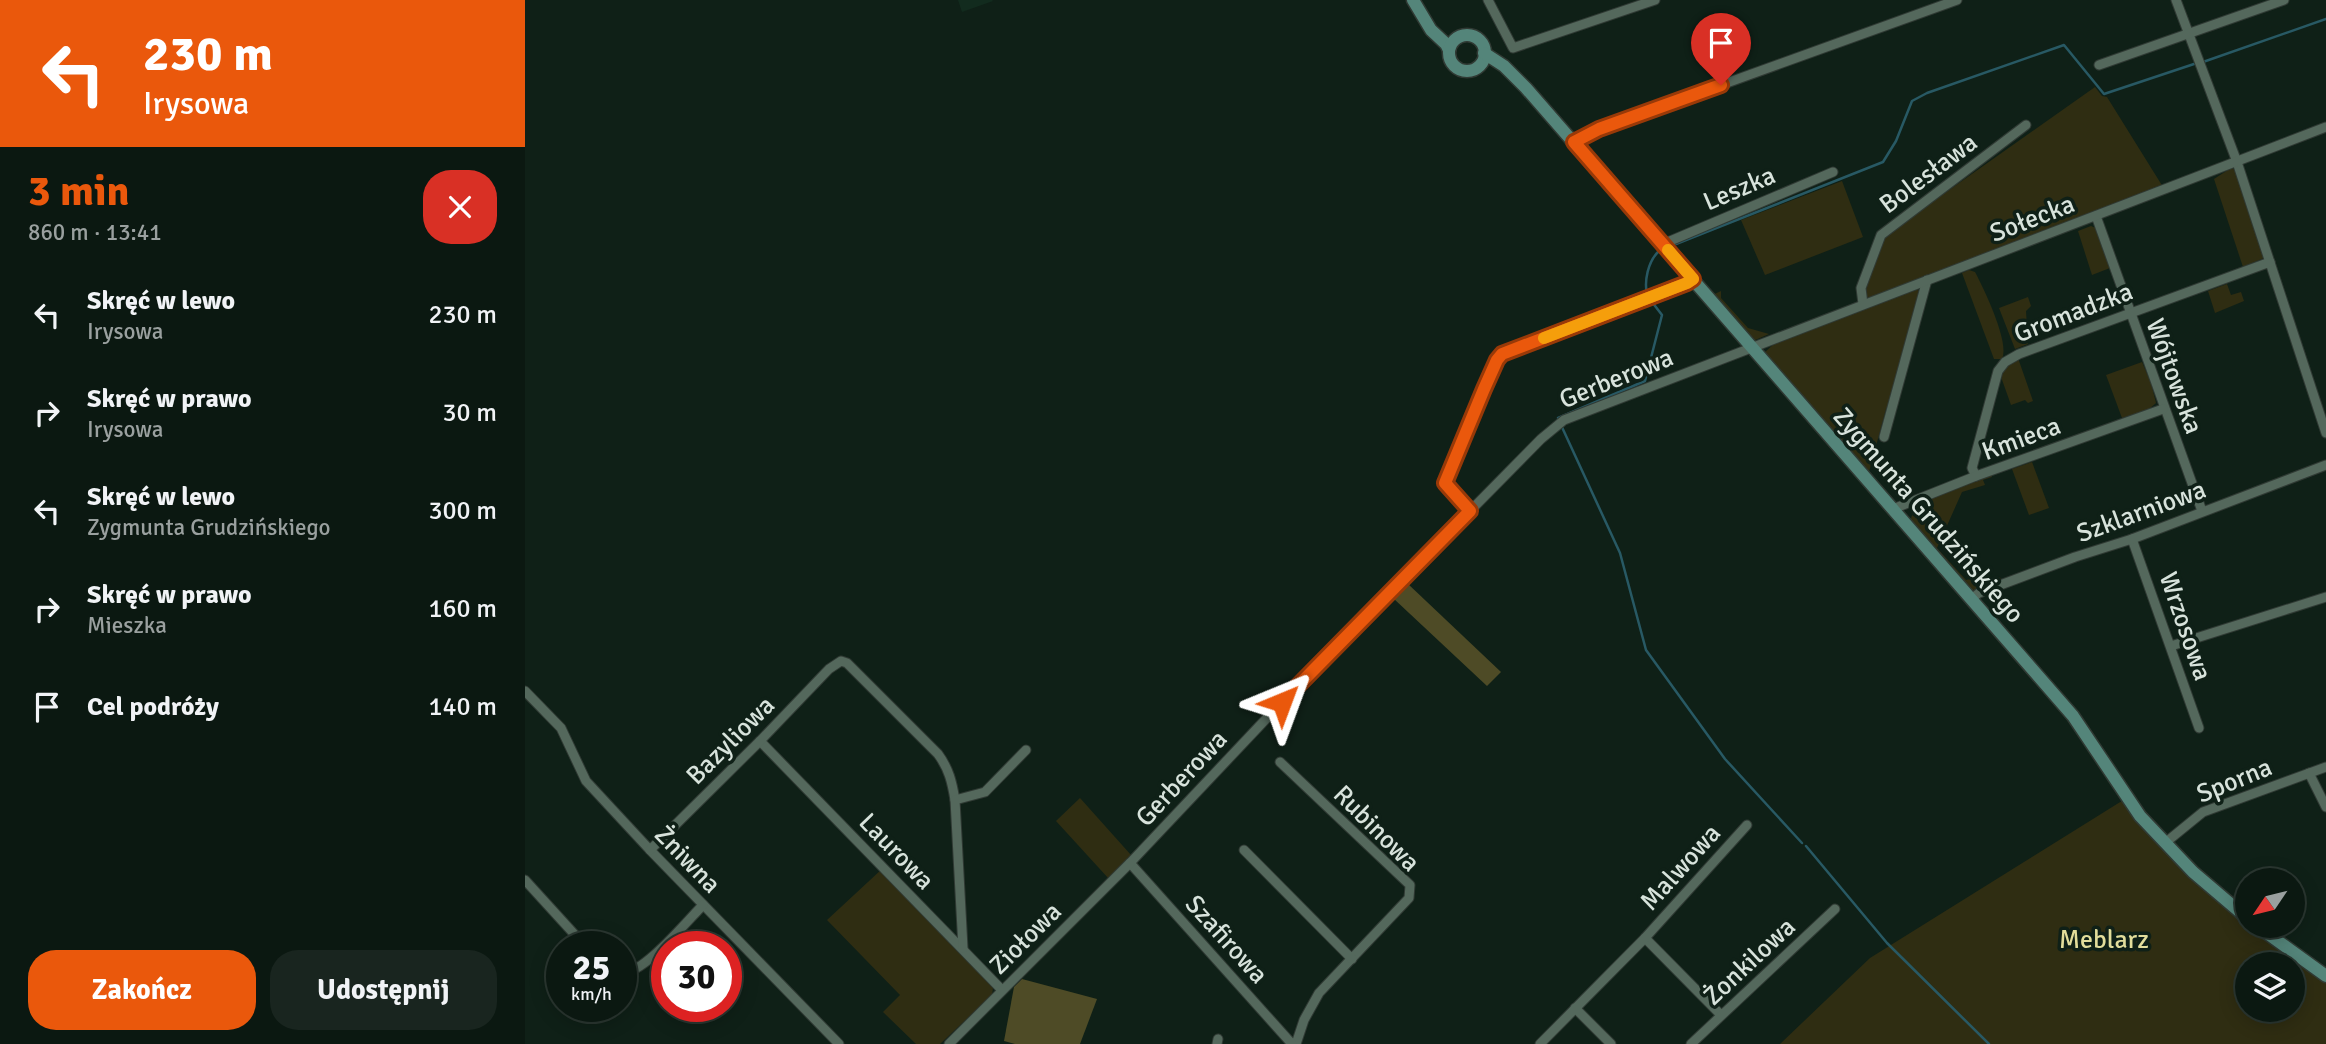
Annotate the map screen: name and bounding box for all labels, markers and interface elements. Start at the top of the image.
pin [1691,13,1751,85]
text: 230 m [143,24,273,84]
icon: arrive [1702,24,1740,62]
icon: left [28,28,119,119]
text: Irysowa [143,84,249,123]
street label: Bolesława [1873,127,1984,221]
street label: Leszka [1699,160,1780,218]
text: 3 min [28,166,129,217]
button: close [423,170,497,244]
street label: Sołecka [1985,188,2079,250]
text: 860 m · 13:41 [28,218,162,247]
street label: Gromadzka [2009,276,2137,350]
text: Skręć w lewo [87,285,235,317]
icon: left [28,296,66,334]
text: 230 m [428,299,497,331]
street label: Wójtowska [2138,314,2210,438]
text: Irysowa [87,317,163,346]
street label: Gerberowa [1555,342,1678,416]
text: Skręć w prawo [87,383,252,415]
icon: right [28,394,66,432]
text: 30 m [442,397,497,429]
street label: Zygmunta Grudzińskiego [1826,401,2031,630]
street label: Kmieca [1977,410,2065,468]
text: Irysowa [87,415,163,444]
street label: Szklarniowa [2072,474,2210,550]
text: Skręć w lewo [87,481,235,513]
icon: left [28,492,66,530]
text: 300 m [428,495,497,527]
text: Zygmunta Grudzińskiego [87,513,331,542]
street label: Wrzosowa [2152,568,2219,685]
text: Skręć w prawo [87,579,252,611]
icon: right [28,590,66,628]
text: 160 m [428,593,497,625]
text: Mieszka [87,611,167,640]
position arrow [1245,665,1319,739]
icon: arrive [28,688,66,726]
street label: Bazyliowa [680,690,782,792]
text: Cel podróży [87,691,219,723]
text: 140 m [428,691,497,723]
street label: Gerberowa [1129,724,1234,834]
street label: Sporna [2192,751,2277,811]
street label: Rubinowa [1326,779,1426,879]
street label: Laurowa [852,806,941,897]
street label: Malwowa [1634,818,1728,917]
street label: Żniwna [647,819,727,900]
north arrow [2235,868,2305,938]
map controls [2235,868,2305,1022]
street label: Szafirowa [1178,889,1274,991]
street label: Ziołowa [983,896,1068,981]
street label: Żonkilowa [1697,911,1802,1012]
park label: Meblarz [2059,924,2149,956]
speed limit sign: 30 [651,931,742,1022]
text: 25 [573,946,610,989]
button: Zakończ [28,950,256,1030]
button: Udostępnij [270,950,497,1030]
button: layers [2235,952,2305,1022]
text: km/h [571,983,612,1005]

